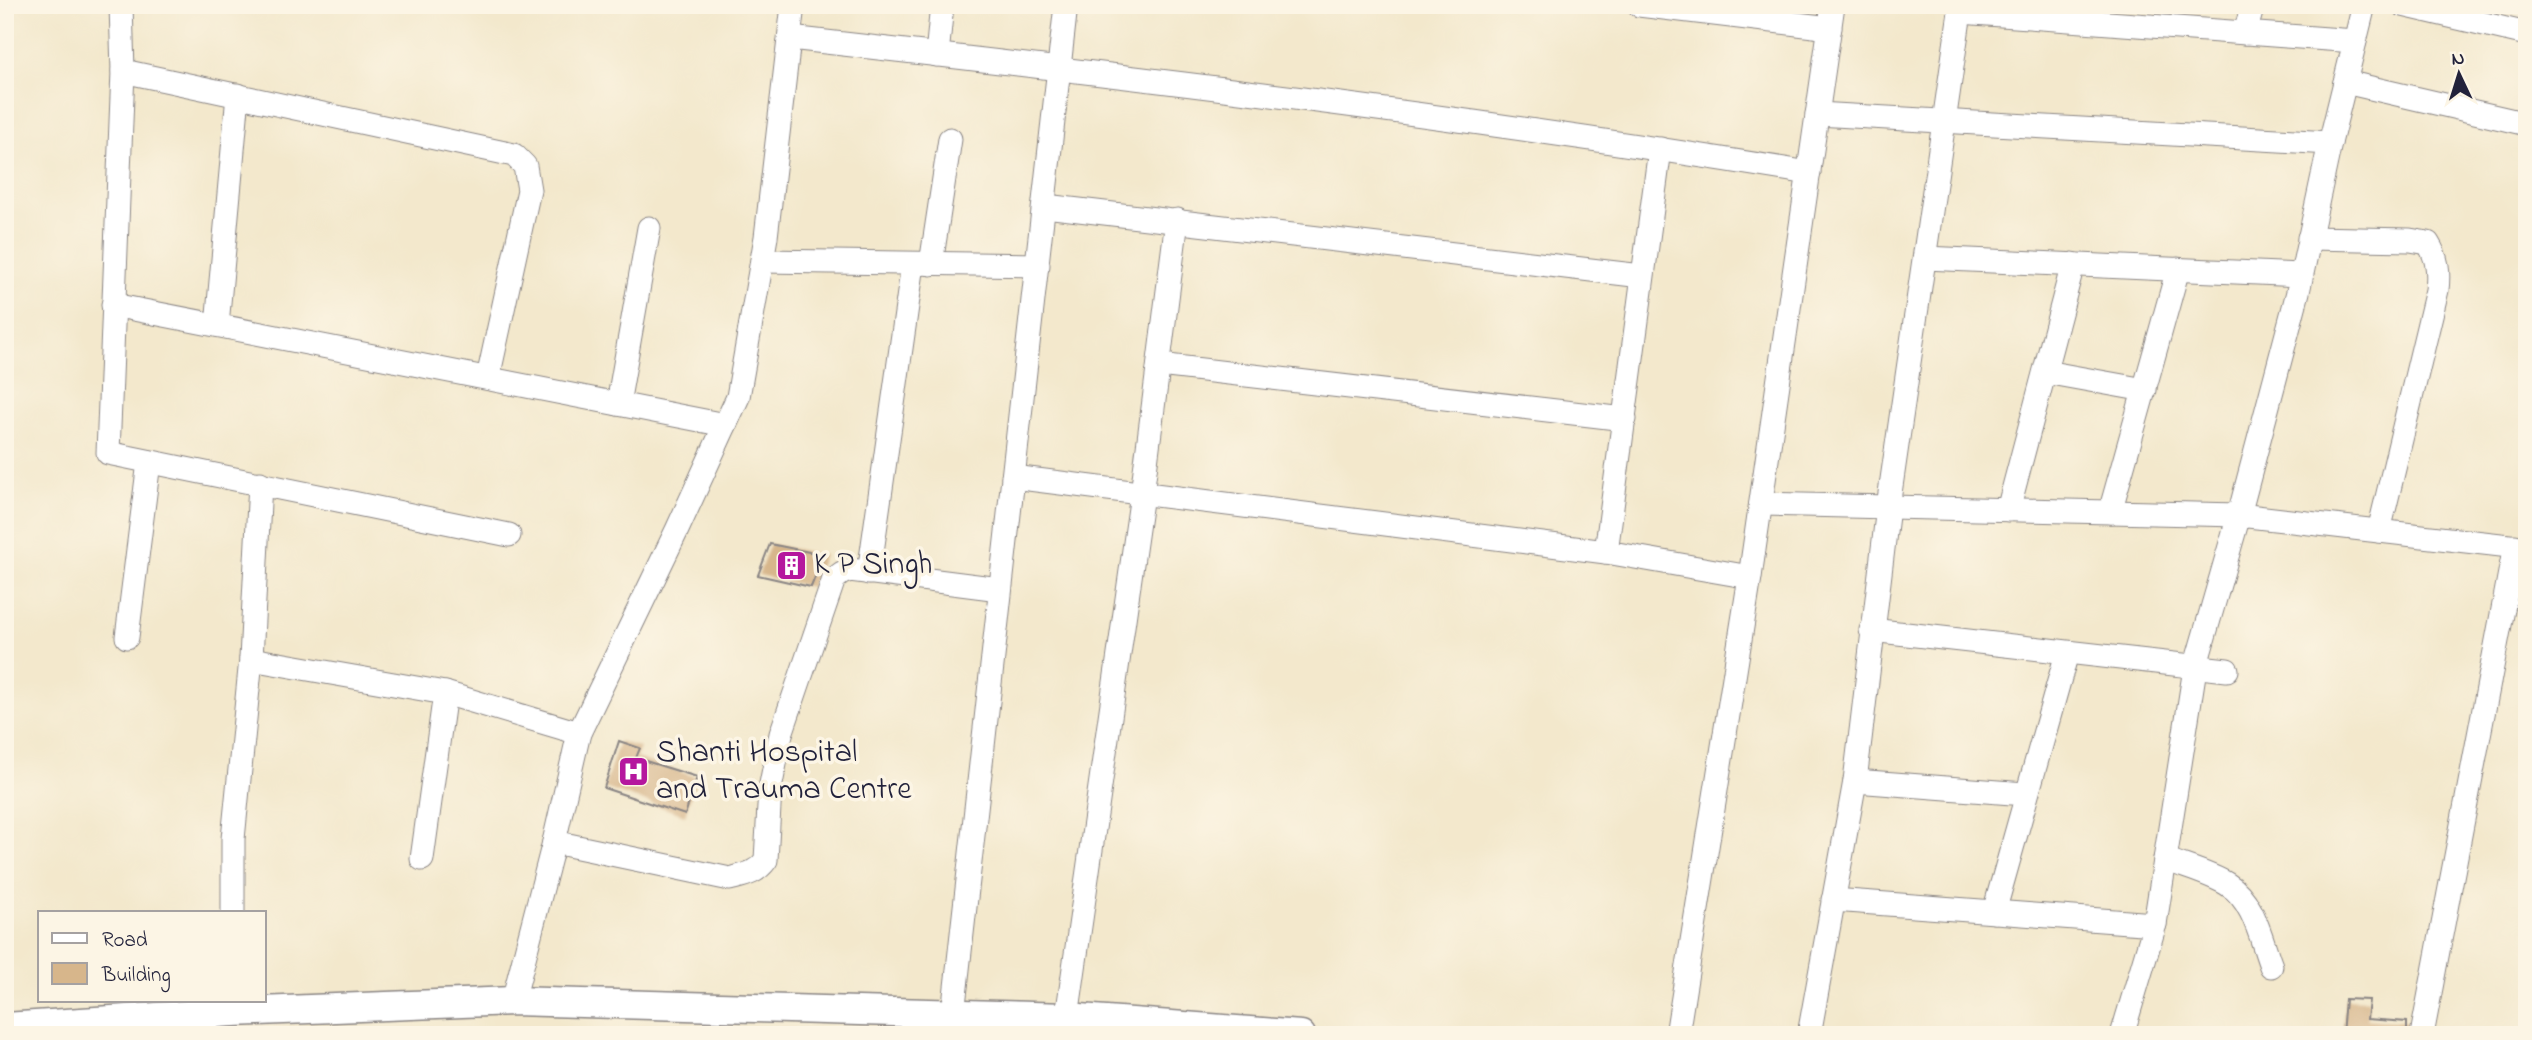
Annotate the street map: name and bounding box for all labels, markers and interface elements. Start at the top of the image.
north arrow [2424,38,2494,108]
text: N [2451,46,2466,73]
place label: K P Singh [814,542,933,589]
building icon: K P Singh [774,548,808,582]
place label: Shanti Hospital and Trauma Centre [656,730,912,814]
hospital icon: Shanti Hospital and Trauma Centre [616,754,650,788]
legend [38,911,266,1002]
text: Road [102,926,148,956]
text: Building [101,961,171,993]

